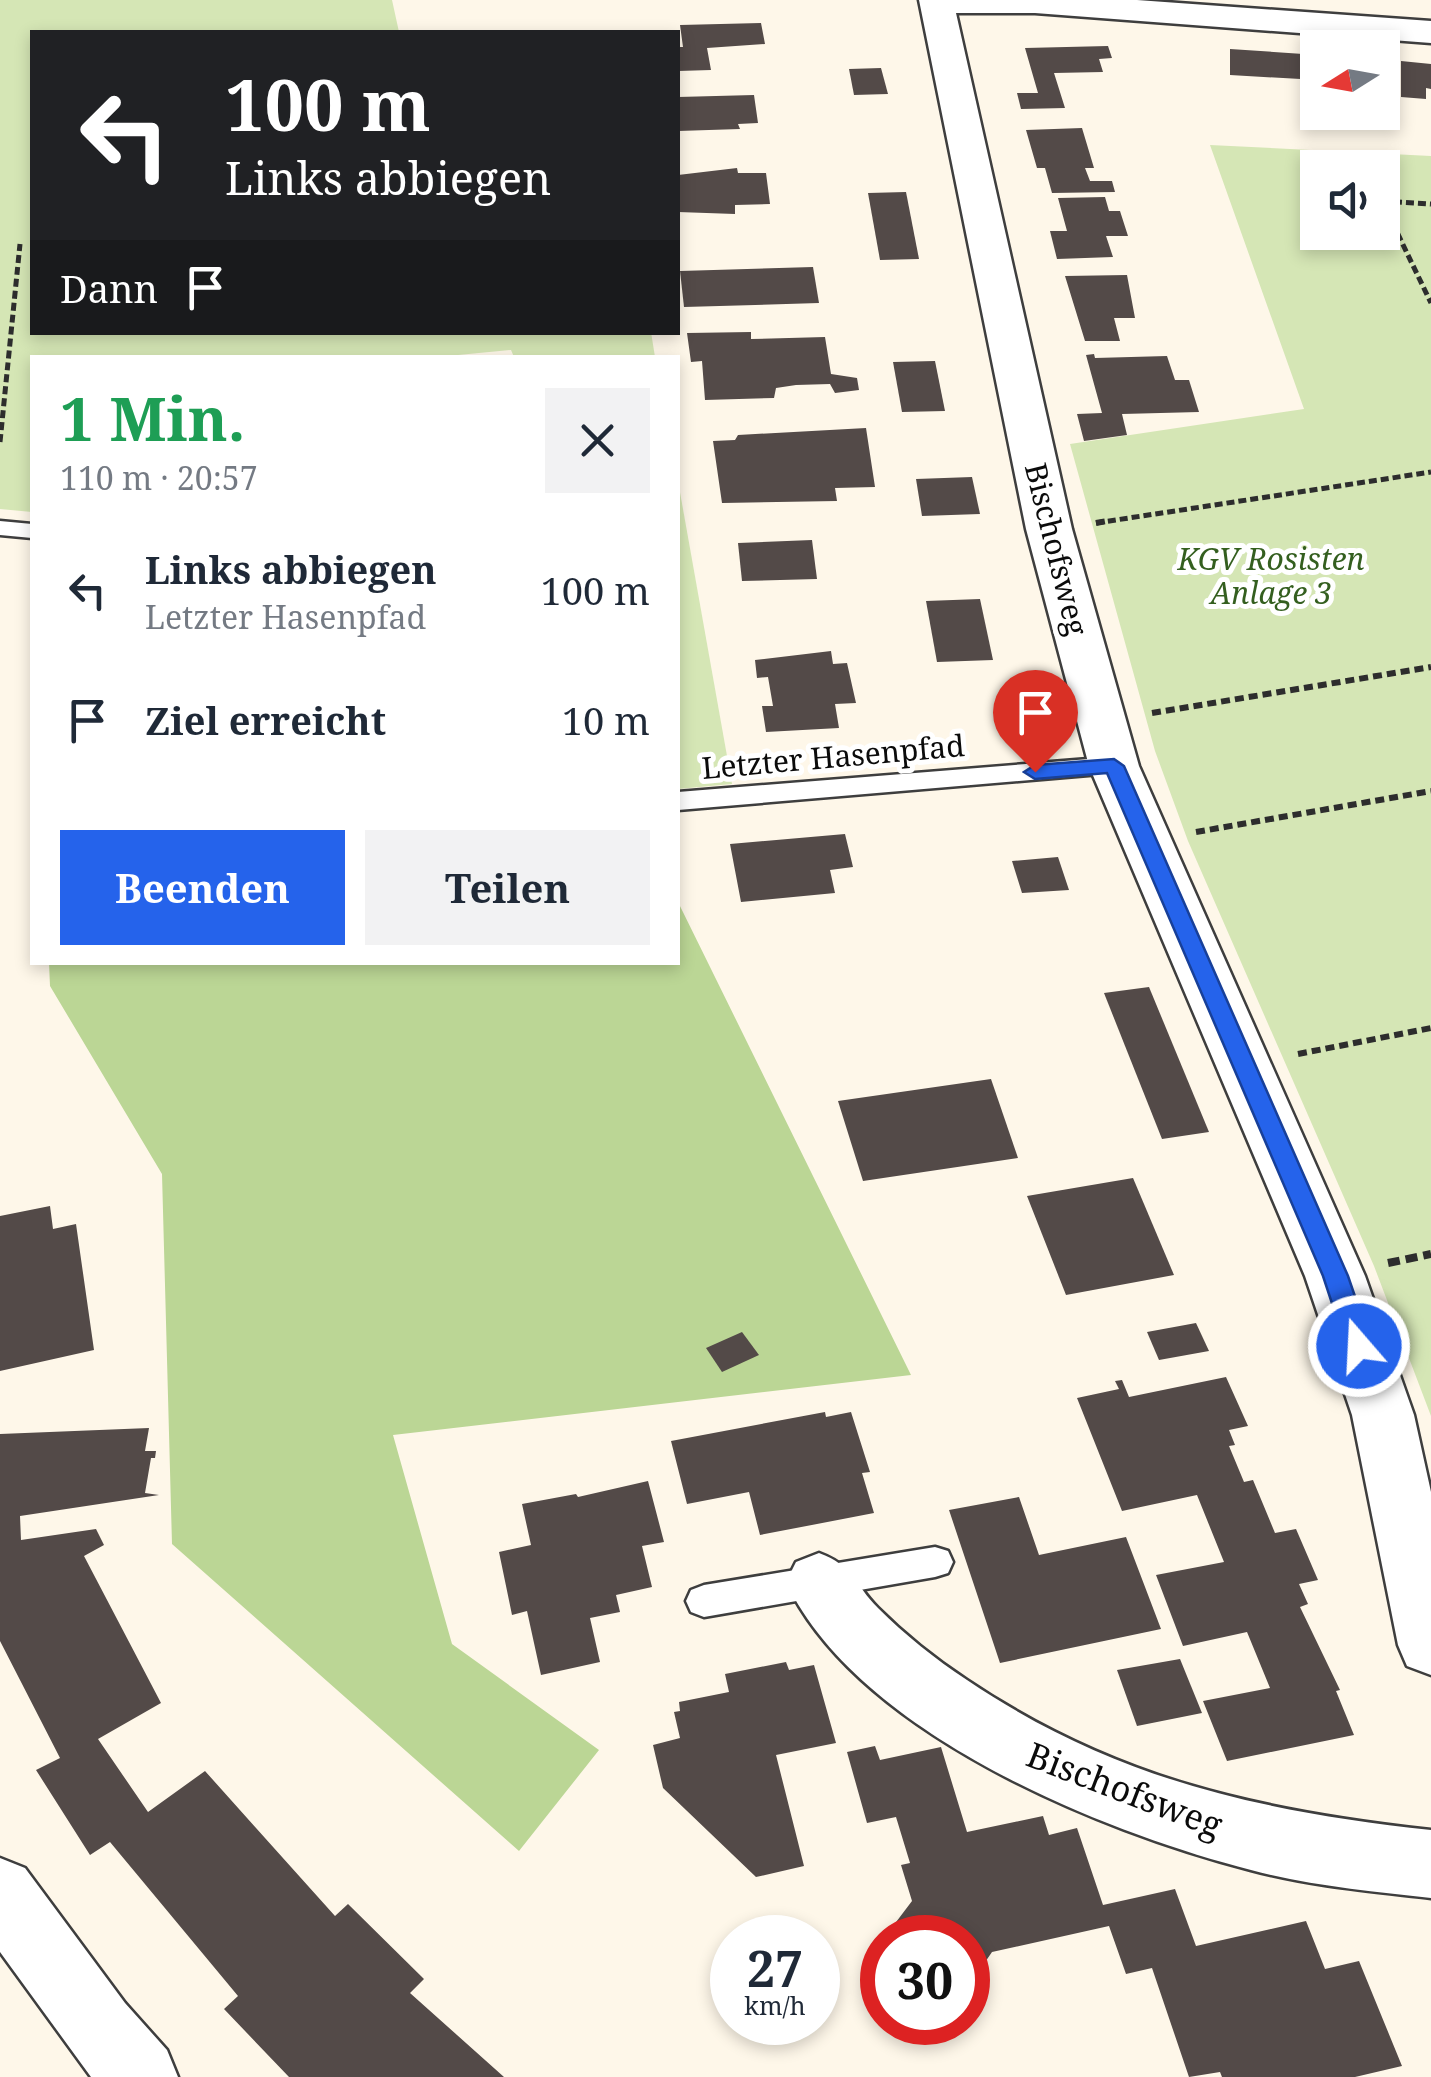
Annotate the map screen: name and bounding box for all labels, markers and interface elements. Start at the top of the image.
north arrow [1300,30,1400,130]
map controls [1300,30,1400,250]
text: 100 m [225,56,431,152]
icon: left [60,70,190,200]
text: Links abbiegen [225,147,551,208]
button: sound [1300,150,1400,250]
icon: arrive [178,260,233,315]
text: Dann [60,262,158,314]
text: 1 Min. [60,377,245,459]
button: close [545,388,650,493]
text: 110 m · 20:57 [60,456,258,499]
street label: Bischofsweg [1016,458,1098,640]
park label: KGV Rosisten Anlage 3 [1176,538,1365,613]
text: Links abbiegen [145,543,437,595]
icon: left [60,563,115,618]
text: 100 m [540,564,650,616]
text: Letzter Hasenpfad [145,595,426,638]
pin [993,670,1078,773]
icon: arrive [1008,685,1063,740]
icon: arrive [60,693,115,748]
text: Ziel erreicht [145,694,386,746]
text: 10 m [562,694,650,746]
street label: Letzter Hasenpfad [700,724,966,788]
button: Beenden [60,830,345,945]
button: Teilen [365,830,650,945]
position arrow [1307,1294,1411,1398]
street label: Bischofsweg [1020,1730,1230,1848]
speed limit sign: 30 [860,1915,990,2045]
text: 27 [747,1934,803,2002]
text: km/h [744,1988,806,2022]

